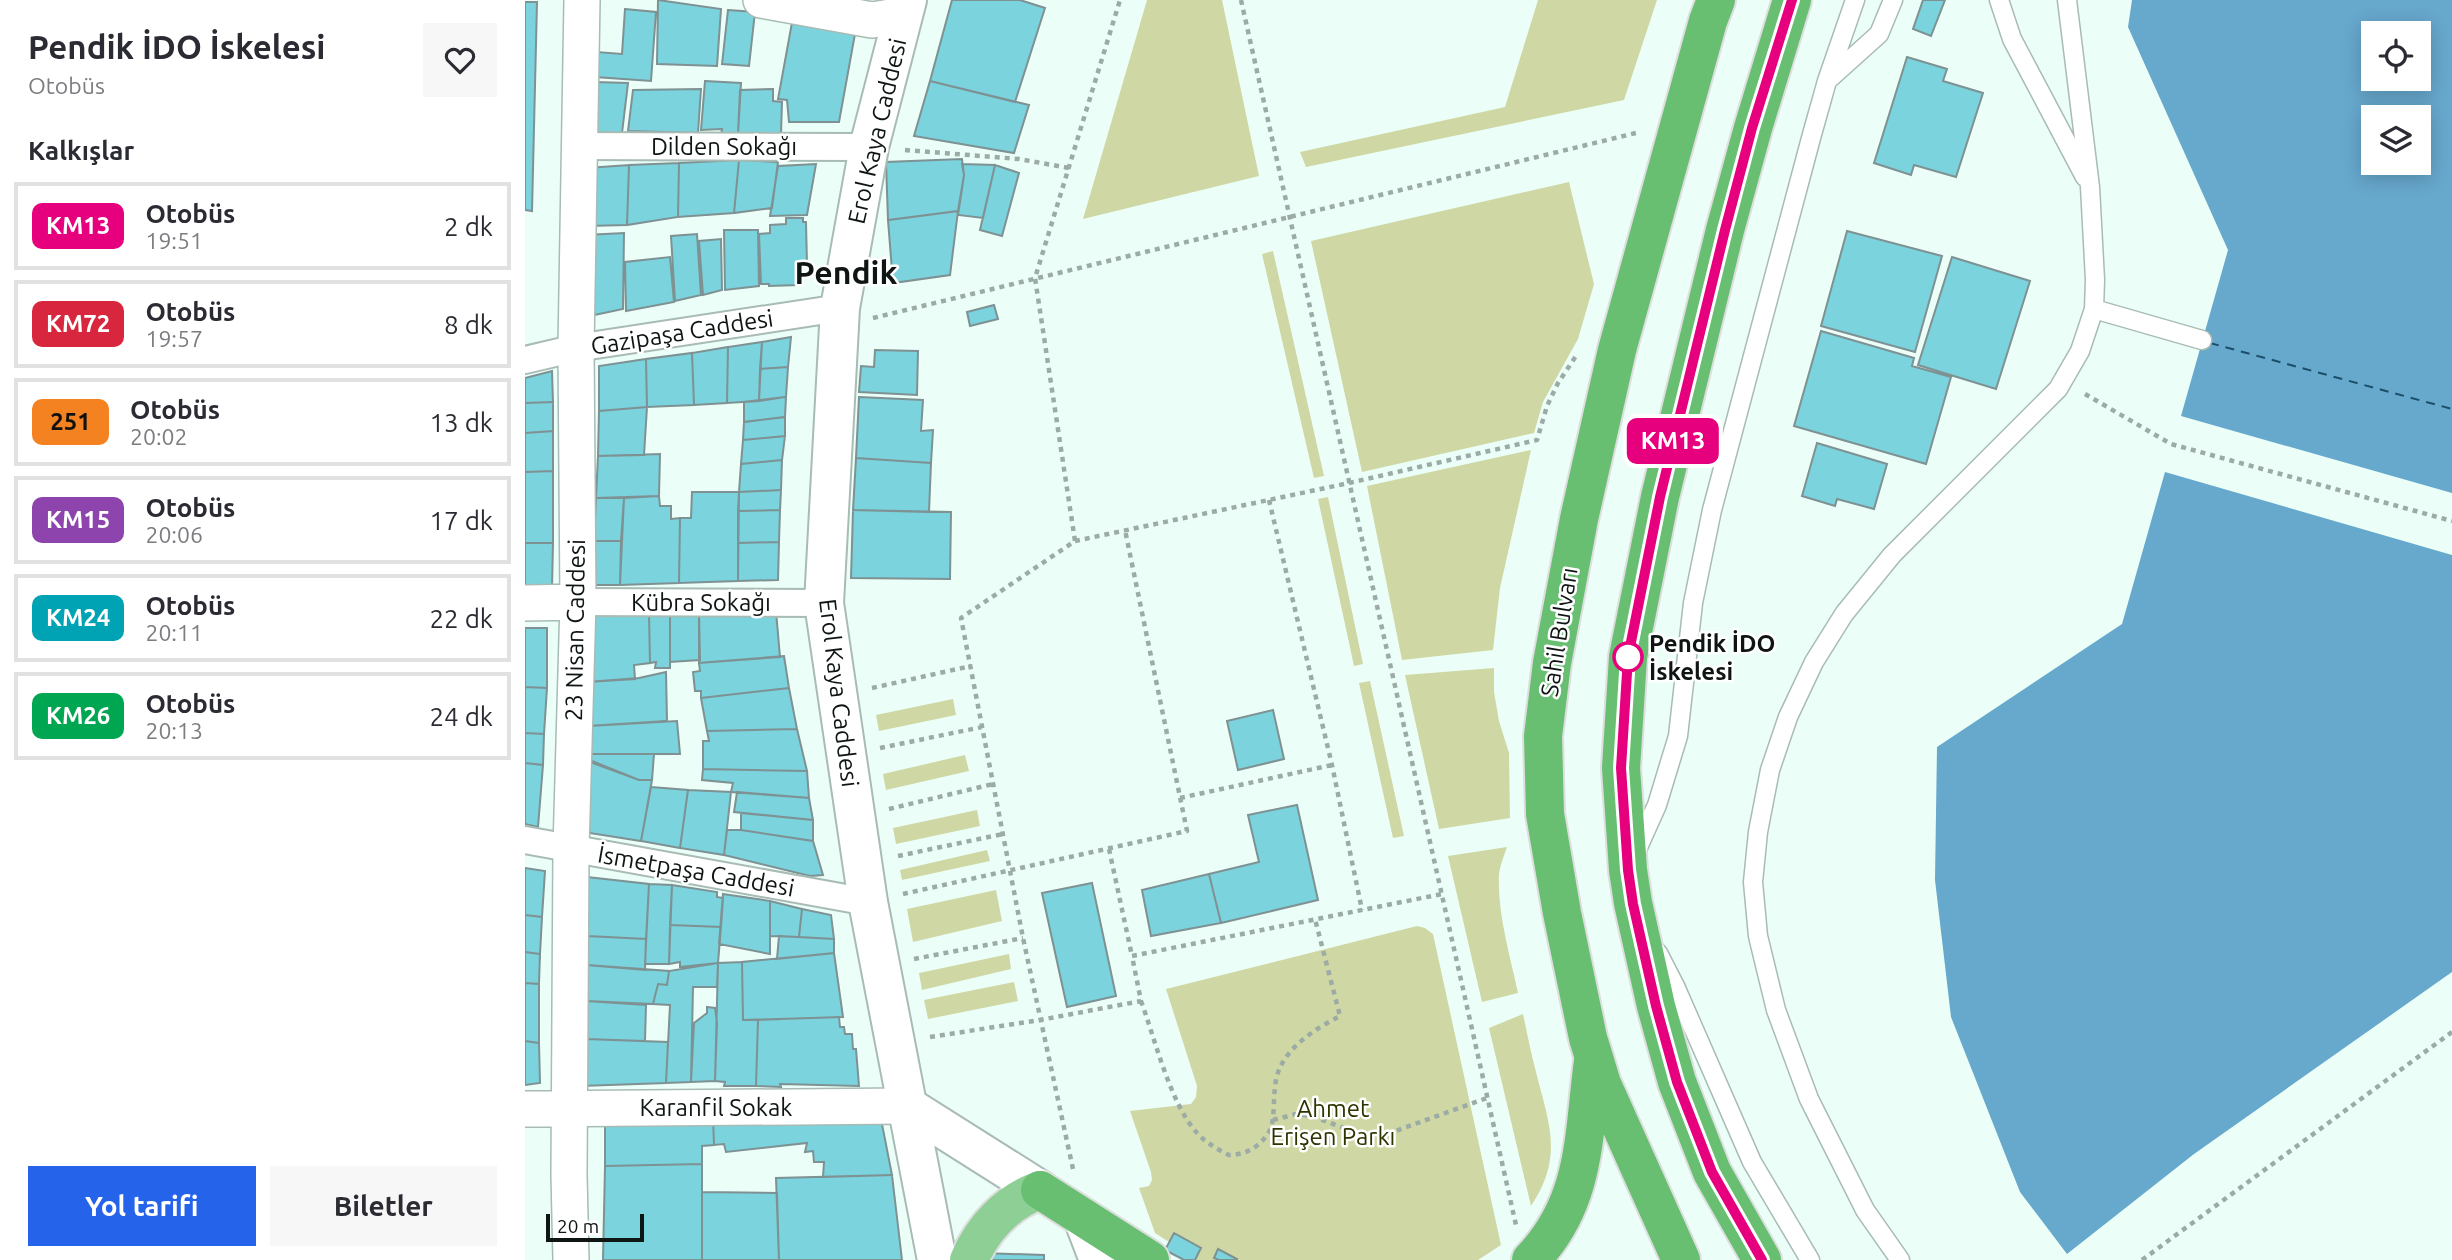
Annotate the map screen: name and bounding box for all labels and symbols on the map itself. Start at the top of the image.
street label: Erol Kaya Caddesi [843,36,911,226]
street label: Dilden Sokağı [651,133,797,160]
district label: Pendik [795,254,897,290]
street label: Gazipaşa Caddesi [589,304,775,360]
line badge: KM13 [1624,418,1722,464]
street label: 23 Nisan Caddesi [560,539,590,721]
street label: Sahil Bulvarı [1535,565,1583,699]
street label: Kübra Sokağı [631,589,771,616]
street label: Erol Kaya Caddesi [814,597,864,789]
place label: Pendik İDO İskelesi [1649,630,1775,685]
marker: Pendik İDO İskelesi [1613,642,1643,672]
street label: İsmetpaşa Caddesi [596,840,796,902]
street label: Karanfil Sokak [640,1094,792,1121]
park label: Ahmet Erişen Parkı [1271,1095,1395,1150]
scale bar [546,1211,644,1243]

